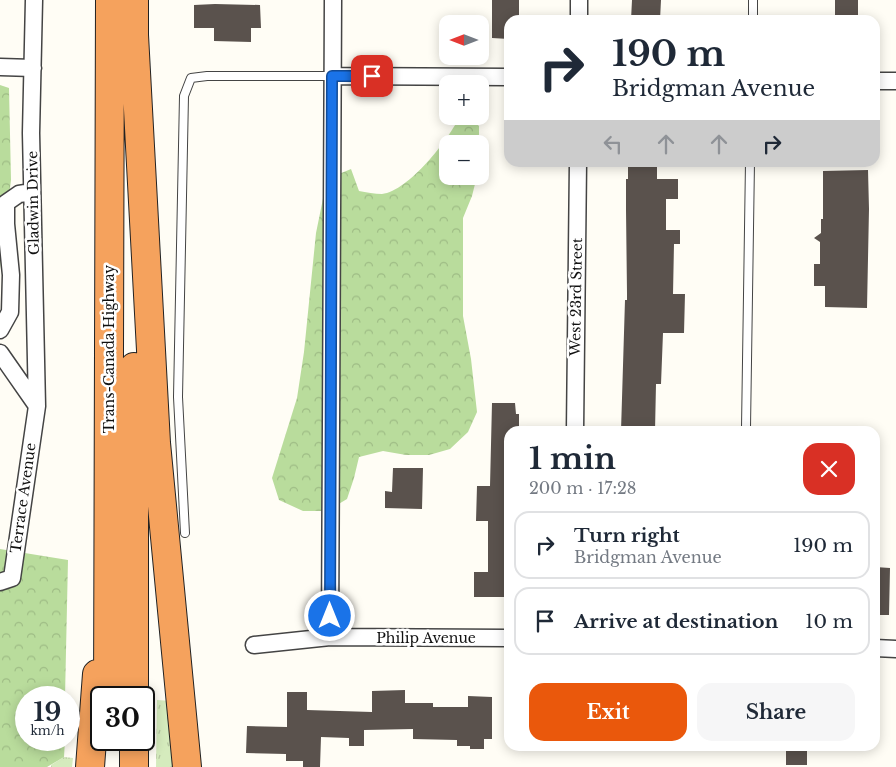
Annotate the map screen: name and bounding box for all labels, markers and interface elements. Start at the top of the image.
north arrow [439,15,489,65]
map controls [439,15,489,185]
text: 190 m [612,32,725,75]
icon: right [529,35,594,100]
pin [351,55,393,97]
icon: arrive [358,62,386,90]
button: + [439,75,489,125]
text: Bridgman Avenue [612,75,815,102]
icon: left [599,130,627,158]
icon: ahead [652,130,680,158]
icon: ahead [705,130,733,158]
icon: right [758,130,786,158]
button: − [439,135,489,185]
street label: Gladwin Drive [23,151,43,255]
street label: West 23rd Street [566,237,586,357]
street label: Trans-Canada Highway [100,265,118,433]
text: 1 min [529,440,616,477]
street label: Terrace Avenue [6,442,40,554]
button: close [803,443,855,495]
text: 200 m · 17:28 [529,478,637,498]
text: Turn right [574,524,680,547]
icon: right [531,531,559,559]
text: 190 m [793,534,853,557]
text: Bridgman Avenue [574,547,722,567]
position arrow [303,589,355,641]
icon: arrive [531,607,559,635]
text: Arrive at destination [574,610,778,633]
text: 10 m [805,610,853,633]
street label: Philip Avenue [376,629,476,647]
button: Exit [529,683,687,741]
button: Share [697,683,855,741]
speed limit sign: 30 [90,686,155,751]
text: 19 [34,697,61,728]
text: km/h [30,723,65,738]

